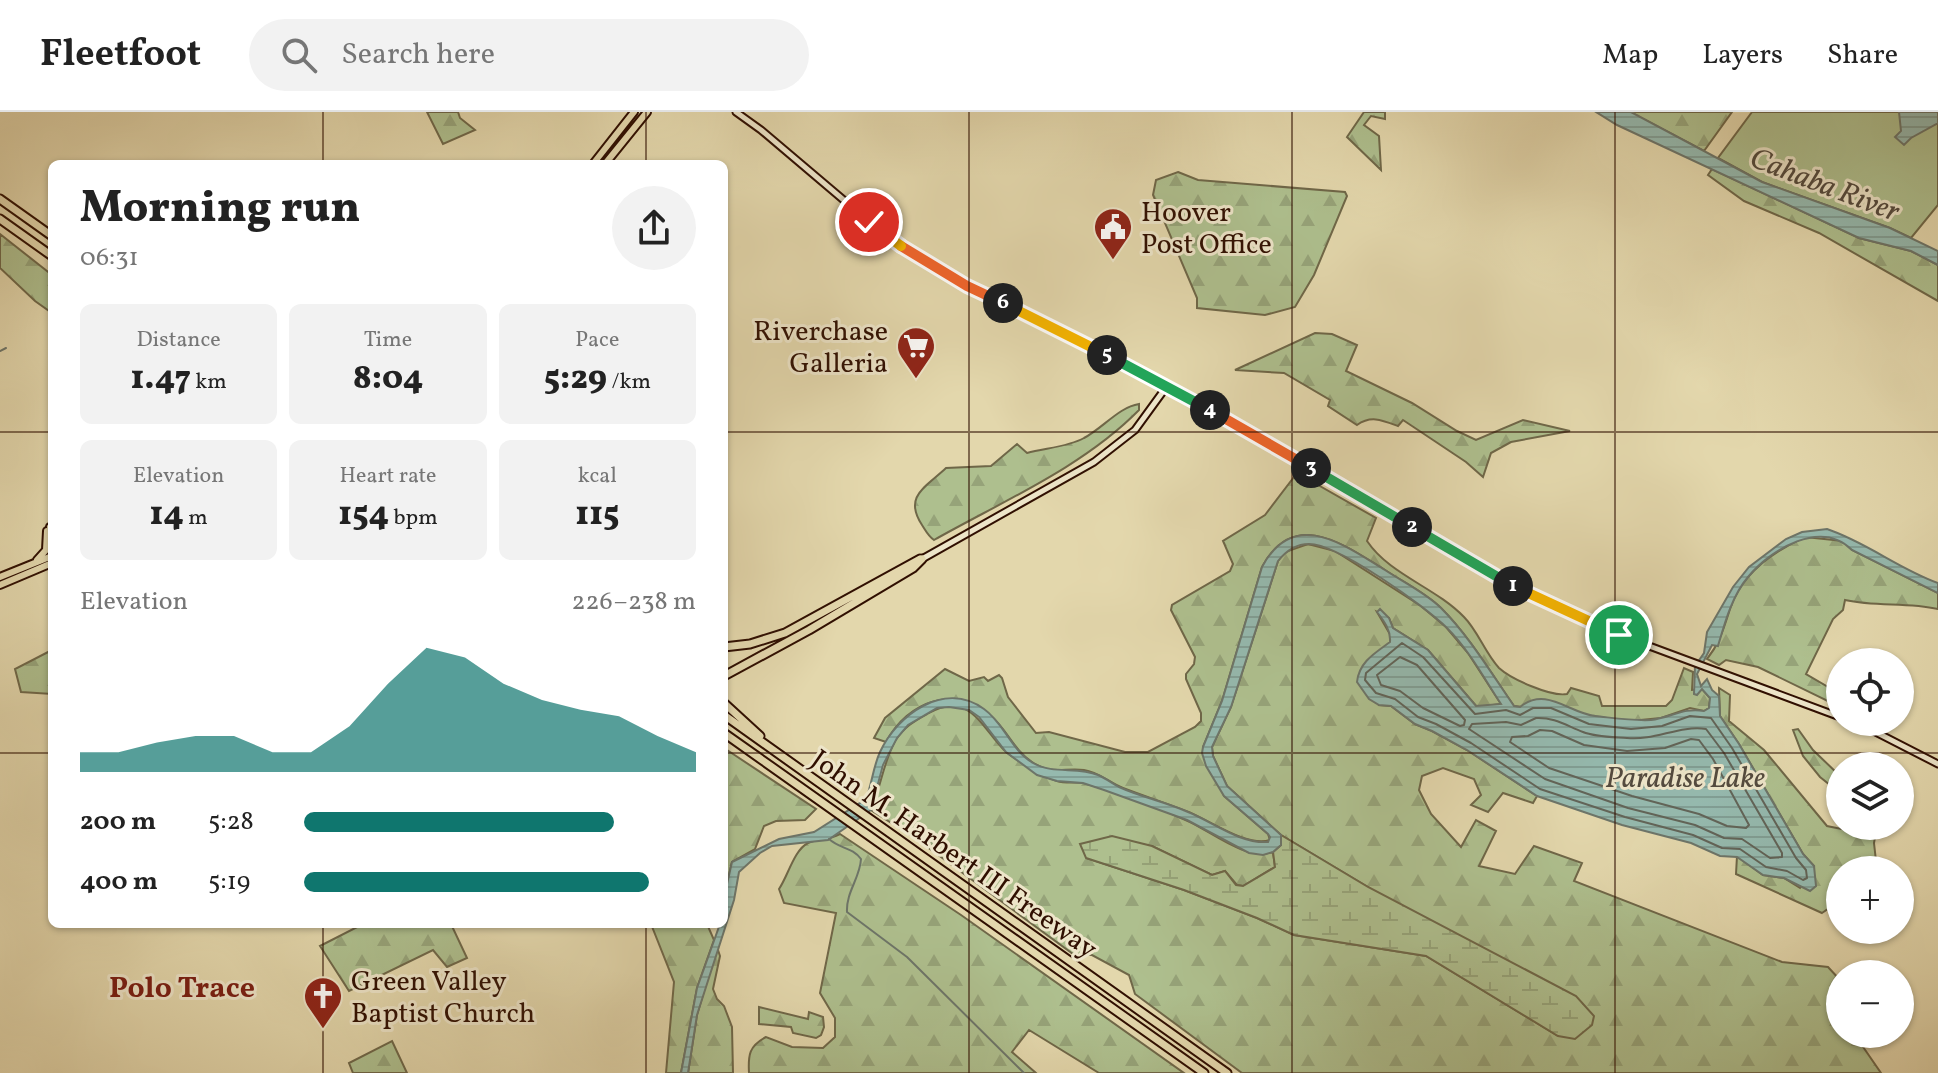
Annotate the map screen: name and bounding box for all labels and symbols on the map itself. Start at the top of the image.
water label: Cahaba River [1743,138,1906,234]
pin [835,188,903,256]
place label: Hoover Post Office [1141,194,1272,265]
public building icon: Hoover Post Office [1092,206,1134,261]
pin: 6 [983,283,1023,323]
place label: Riverchase Galleria [753,313,888,384]
supermarket icon: Riverchase Galleria [895,325,937,380]
pin: 5 [1087,335,1127,375]
pin: 4 [1190,390,1230,430]
pin: 3 [1291,448,1331,488]
pin: 2 [1392,507,1432,547]
pin: 1 [1493,566,1533,606]
pin [1585,601,1653,669]
street label: John M. Harbert III Freeway [802,741,1105,969]
water label: Paradise Lake [1605,758,1765,800]
place label: Green Valley Baptist Church [351,963,535,1034]
district label: Polo Trace [109,968,255,1010]
church icon: Green Valley Baptist Church [302,975,344,1030]

